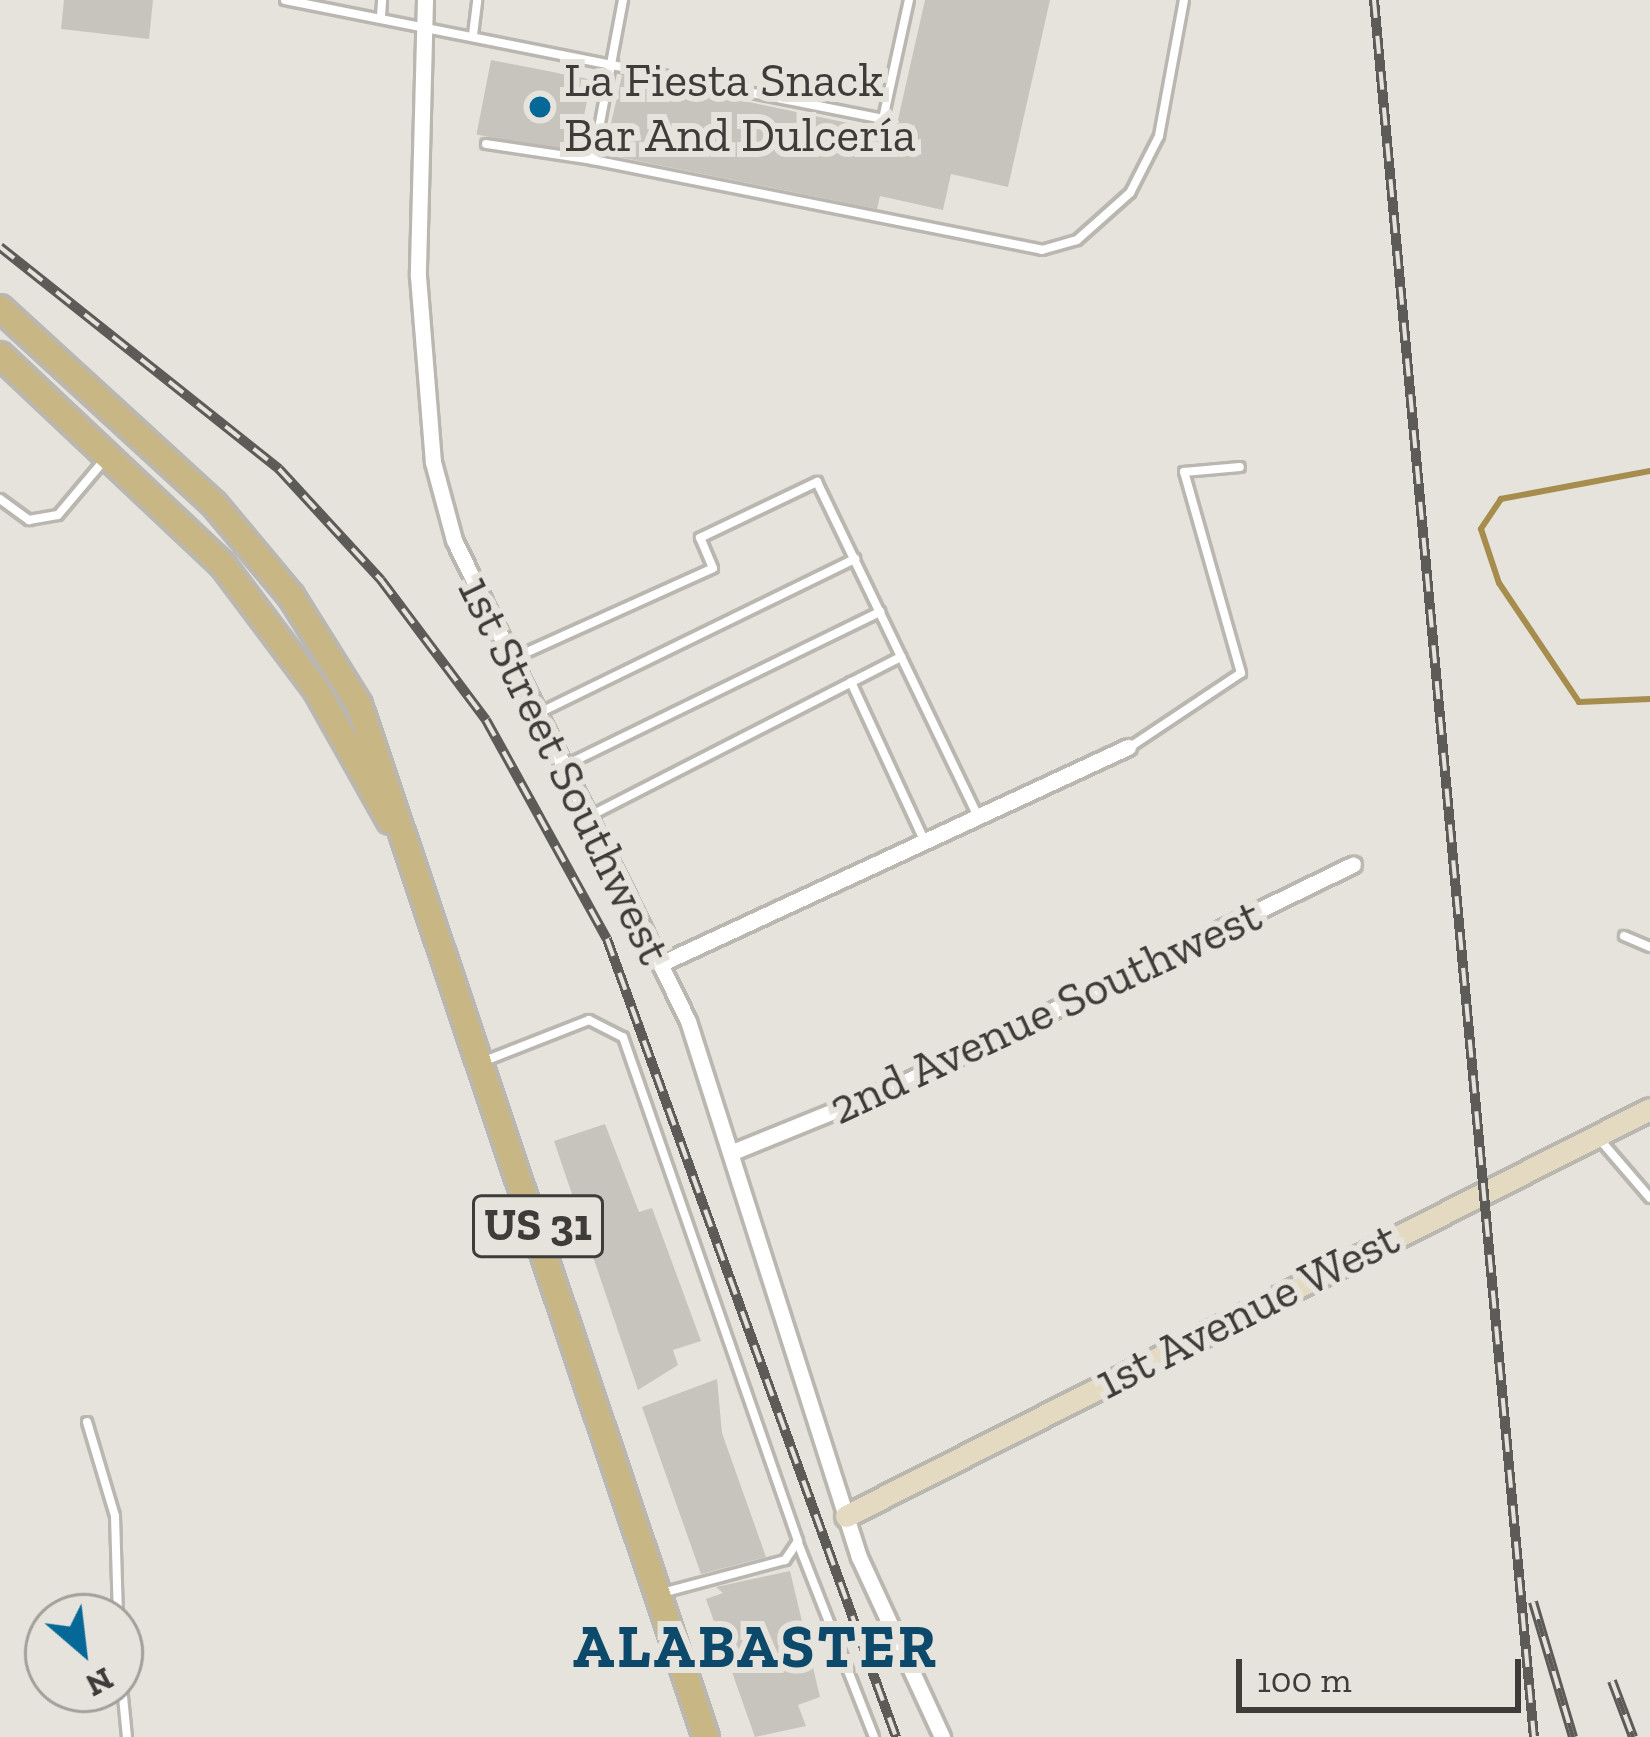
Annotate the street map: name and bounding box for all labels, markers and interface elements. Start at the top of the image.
place label: La Fiesta Snack Bar And Dulcería [564,50,918,163]
marker: La Fiesta Snack Bar And Dulcería [527,94,553,120]
street label: 1st Street Southwest [446,567,684,973]
street label: 2nd Avenue Southwest [819,885,1271,1137]
road number: US 31 [472,1187,604,1265]
street label: 1st Avenue West [1085,1208,1409,1412]
north arrow [24,1593,144,1713]
district label: ALABASTER [573,1610,939,1682]
scale bar [1242,1635,1527,1709]
text: 100 m [1257,1658,1352,1701]
text: N [79,1659,120,1706]

